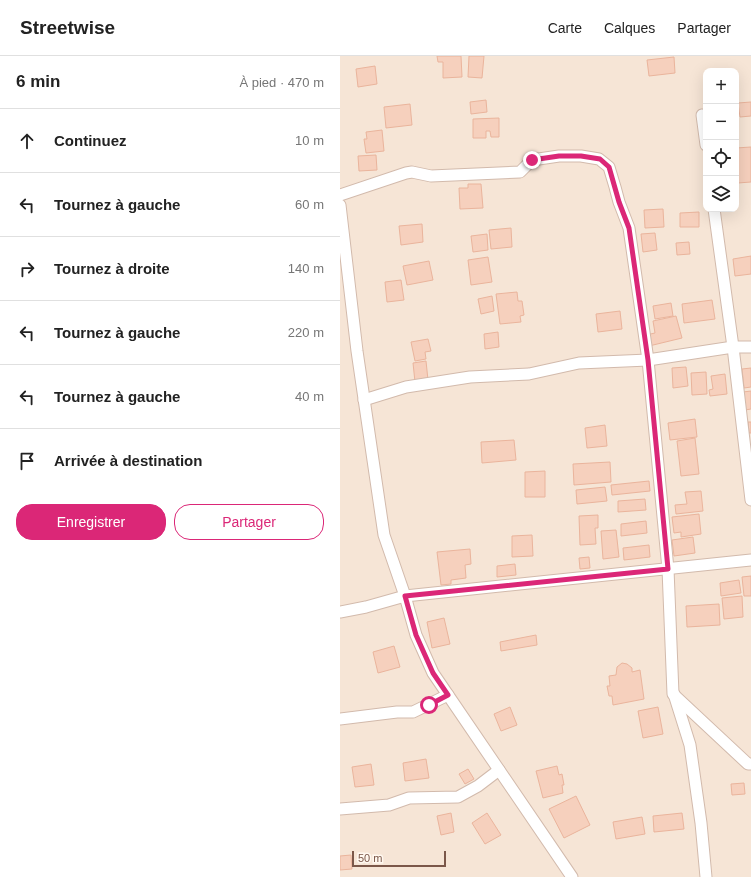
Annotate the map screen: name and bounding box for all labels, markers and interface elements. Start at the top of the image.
text: Streetwise [20,17,115,38]
text: Carte [548,20,582,36]
text: Calques [604,20,655,36]
text: Partager [677,20,731,36]
map controls [703,68,739,212]
button: + [703,68,739,104]
text: 6 min [16,72,60,91]
text: À pied · 470 m [239,75,324,90]
button: − [703,104,739,140]
icon: ahead [16,130,38,152]
text: Continuez [54,132,127,149]
text: 10 m [295,133,324,148]
button: locate [703,140,739,176]
route end [523,151,541,169]
button: layers [703,176,739,212]
icon: left [16,194,38,216]
text: Tournez à gauche [54,196,180,213]
text: 60 m [295,197,324,212]
icon: right [16,258,38,280]
text: Tournez à droite [54,260,170,277]
text: 140 m [288,261,324,276]
icon: left [16,322,38,344]
text: Tournez à gauche [54,324,180,341]
text: 220 m [288,325,324,340]
icon: left [16,386,38,408]
text: Tournez à gauche [54,388,180,405]
text: 40 m [295,389,324,404]
icon: arrive [16,450,38,472]
text: Arrivée à destination [54,452,202,469]
button: Enregistrer [16,504,166,540]
button: Partager [174,504,324,540]
route start [420,696,438,714]
scale bar [352,849,446,868]
text: 50 m [358,852,382,864]

